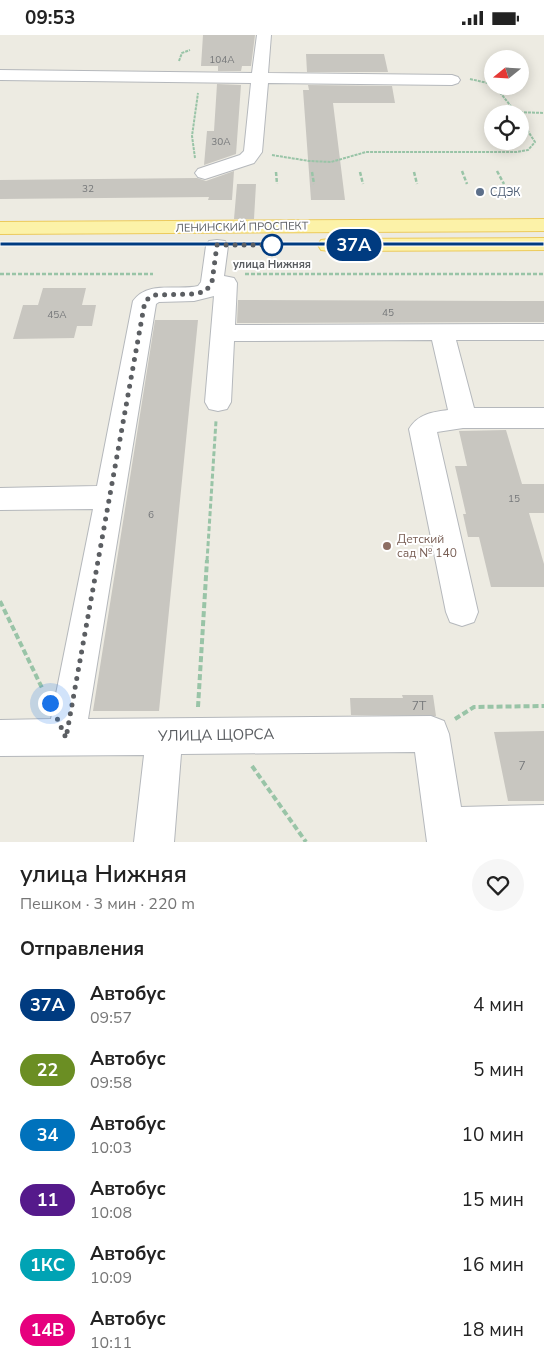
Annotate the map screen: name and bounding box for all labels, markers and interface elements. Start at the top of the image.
text: 09:53 [25,5,75,31]
north arrow [484,50,529,95]
map controls [484,50,529,150]
house number: 104А [209,53,235,67]
button: locate [484,105,529,150]
house number: 30А [211,135,231,149]
house number: 32 [82,182,94,196]
place label: СДЭК [490,185,520,200]
marker: СДЭК [474,186,486,198]
street label: ЛЕНИНСКИЙ ПРОСПЕКТ [176,218,309,236]
line badge: 37А [325,229,383,261]
text: 37А [337,233,372,257]
marker: улица Нижняя [261,234,283,256]
place label: улица Нижняя [233,257,311,272]
house number: 45 [382,306,394,320]
house number: 45А [47,308,67,322]
house number: 15 [508,492,520,506]
house number: 6 [148,508,154,522]
place label: Детский сад № 140 [397,531,457,561]
marker: Детский сад № 140 [381,540,393,552]
your location [38,691,63,716]
house number: 7Т [412,698,427,714]
street label: УЛИЦА ЩОРСА [157,724,274,746]
house number: 7 [518,758,526,774]
text: улица Нижняя [20,858,187,890]
button: heart [472,859,524,911]
text: Пешком · 3 мин · 220 m [20,893,195,915]
text: Отправления [20,936,144,962]
text: Автобус [90,981,166,1007]
text: 4 мин [473,992,524,1018]
text: 37А [30,993,65,1017]
text: 09:57 [90,1007,132,1029]
text: Автобус [90,1046,166,1072]
text: 5 мин [473,1057,524,1083]
text: 22 [37,1058,58,1082]
text: 09:58 [90,1072,132,1094]
text: Автобус [90,1111,166,1137]
text: 10 мин [462,1122,524,1148]
text: 34 [37,1123,58,1147]
text: 10:03 [90,1137,132,1159]
text: Автобус [90,1176,166,1202]
text: 15 мин [462,1187,524,1213]
text: 11 [37,1188,58,1212]
text: 10:08 [90,1202,132,1224]
text: Автобус [90,1241,166,1267]
text: 16 мин [462,1252,524,1278]
text: 1КС [30,1253,65,1277]
text: 10:09 [90,1267,132,1289]
text: Автобус [90,1306,166,1332]
text: 18 мин [462,1317,524,1343]
text: 14В [31,1318,64,1342]
text: 10:11 [90,1332,132,1354]

